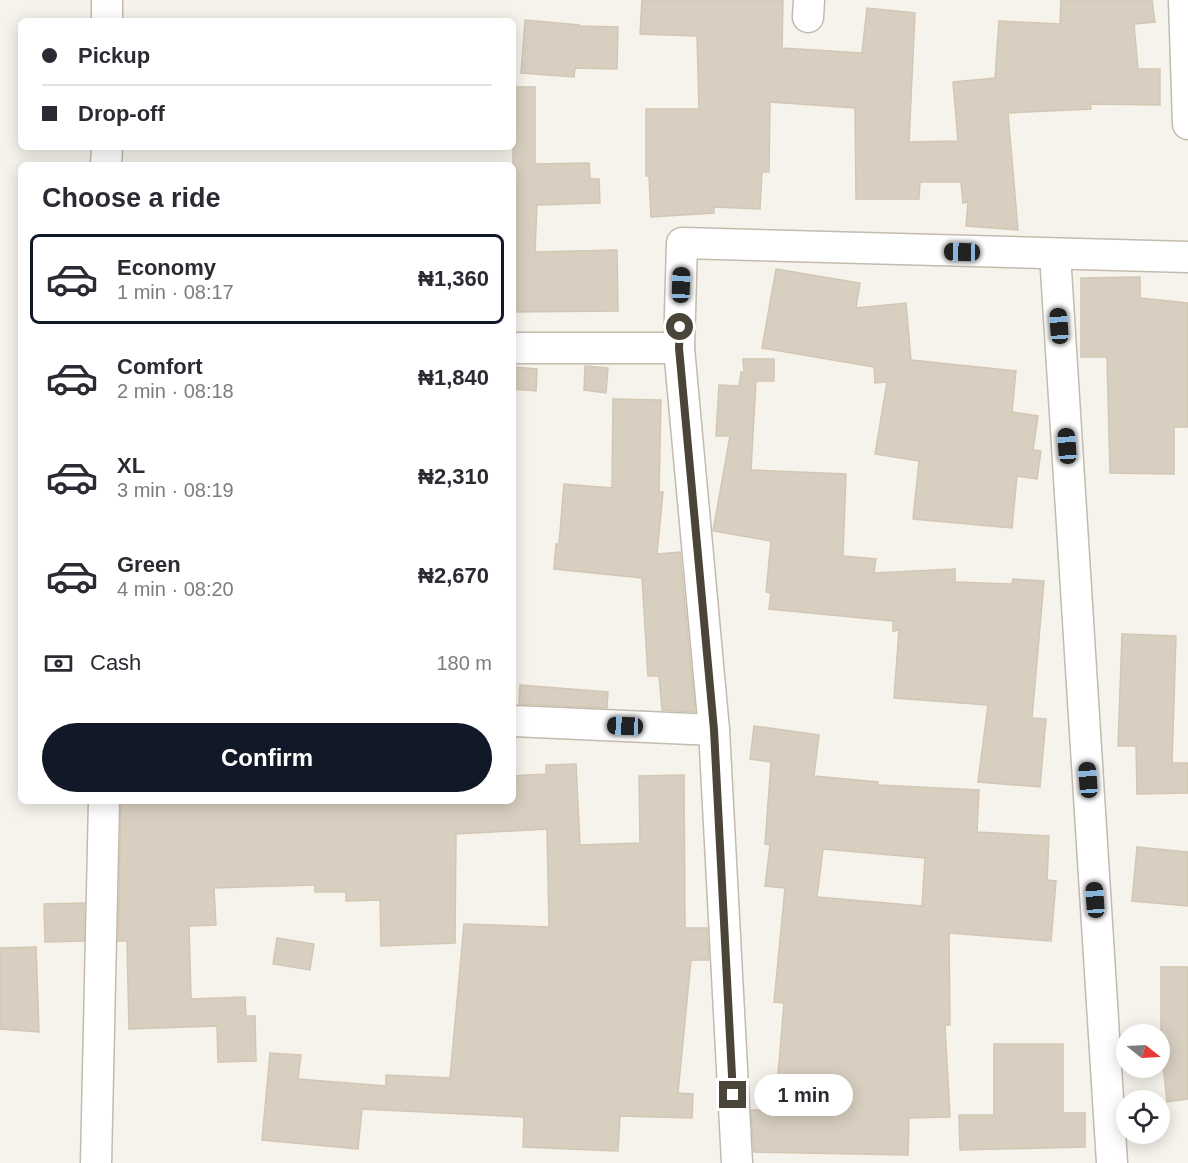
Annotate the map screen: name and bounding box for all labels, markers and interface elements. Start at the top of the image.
text: Pickup [78,43,150,68]
text: Drop-off [78,101,165,126]
text: Choose a ride [42,183,221,213]
car [944,243,980,261]
icon: car [45,252,99,306]
text: Economy [117,255,216,280]
text: ₦1,360 [418,266,489,291]
car [671,267,691,303]
text: 1 min · 08:17 [117,281,234,303]
car [1049,307,1069,345]
route start [666,313,693,340]
icon: car [45,351,99,405]
text: Comfort [117,354,203,379]
text: ₦1,840 [418,365,489,390]
text: 2 min · 08:18 [117,380,234,402]
car [1057,427,1077,465]
icon: car [45,450,99,504]
text: XL [117,453,145,478]
text: ₦2,310 [418,464,489,489]
text: 3 min · 08:19 [117,479,234,501]
icon: car [45,549,99,603]
text: Green [117,552,181,577]
text: ₦2,670 [418,563,489,588]
text: 4 min · 08:20 [117,578,234,600]
icon: cash [42,647,75,680]
text: Cash [90,650,141,675]
text: 180 m [436,652,492,674]
car [607,716,643,736]
button: Confirm [42,723,492,792]
car [1078,761,1098,799]
car [1085,881,1105,919]
north arrow [1116,1024,1170,1078]
map controls [1116,1024,1170,1144]
callout: 1 min [754,1074,853,1116]
route end [719,1081,746,1108]
text: 1 min [777,1084,830,1106]
button: locate [1116,1090,1170,1144]

